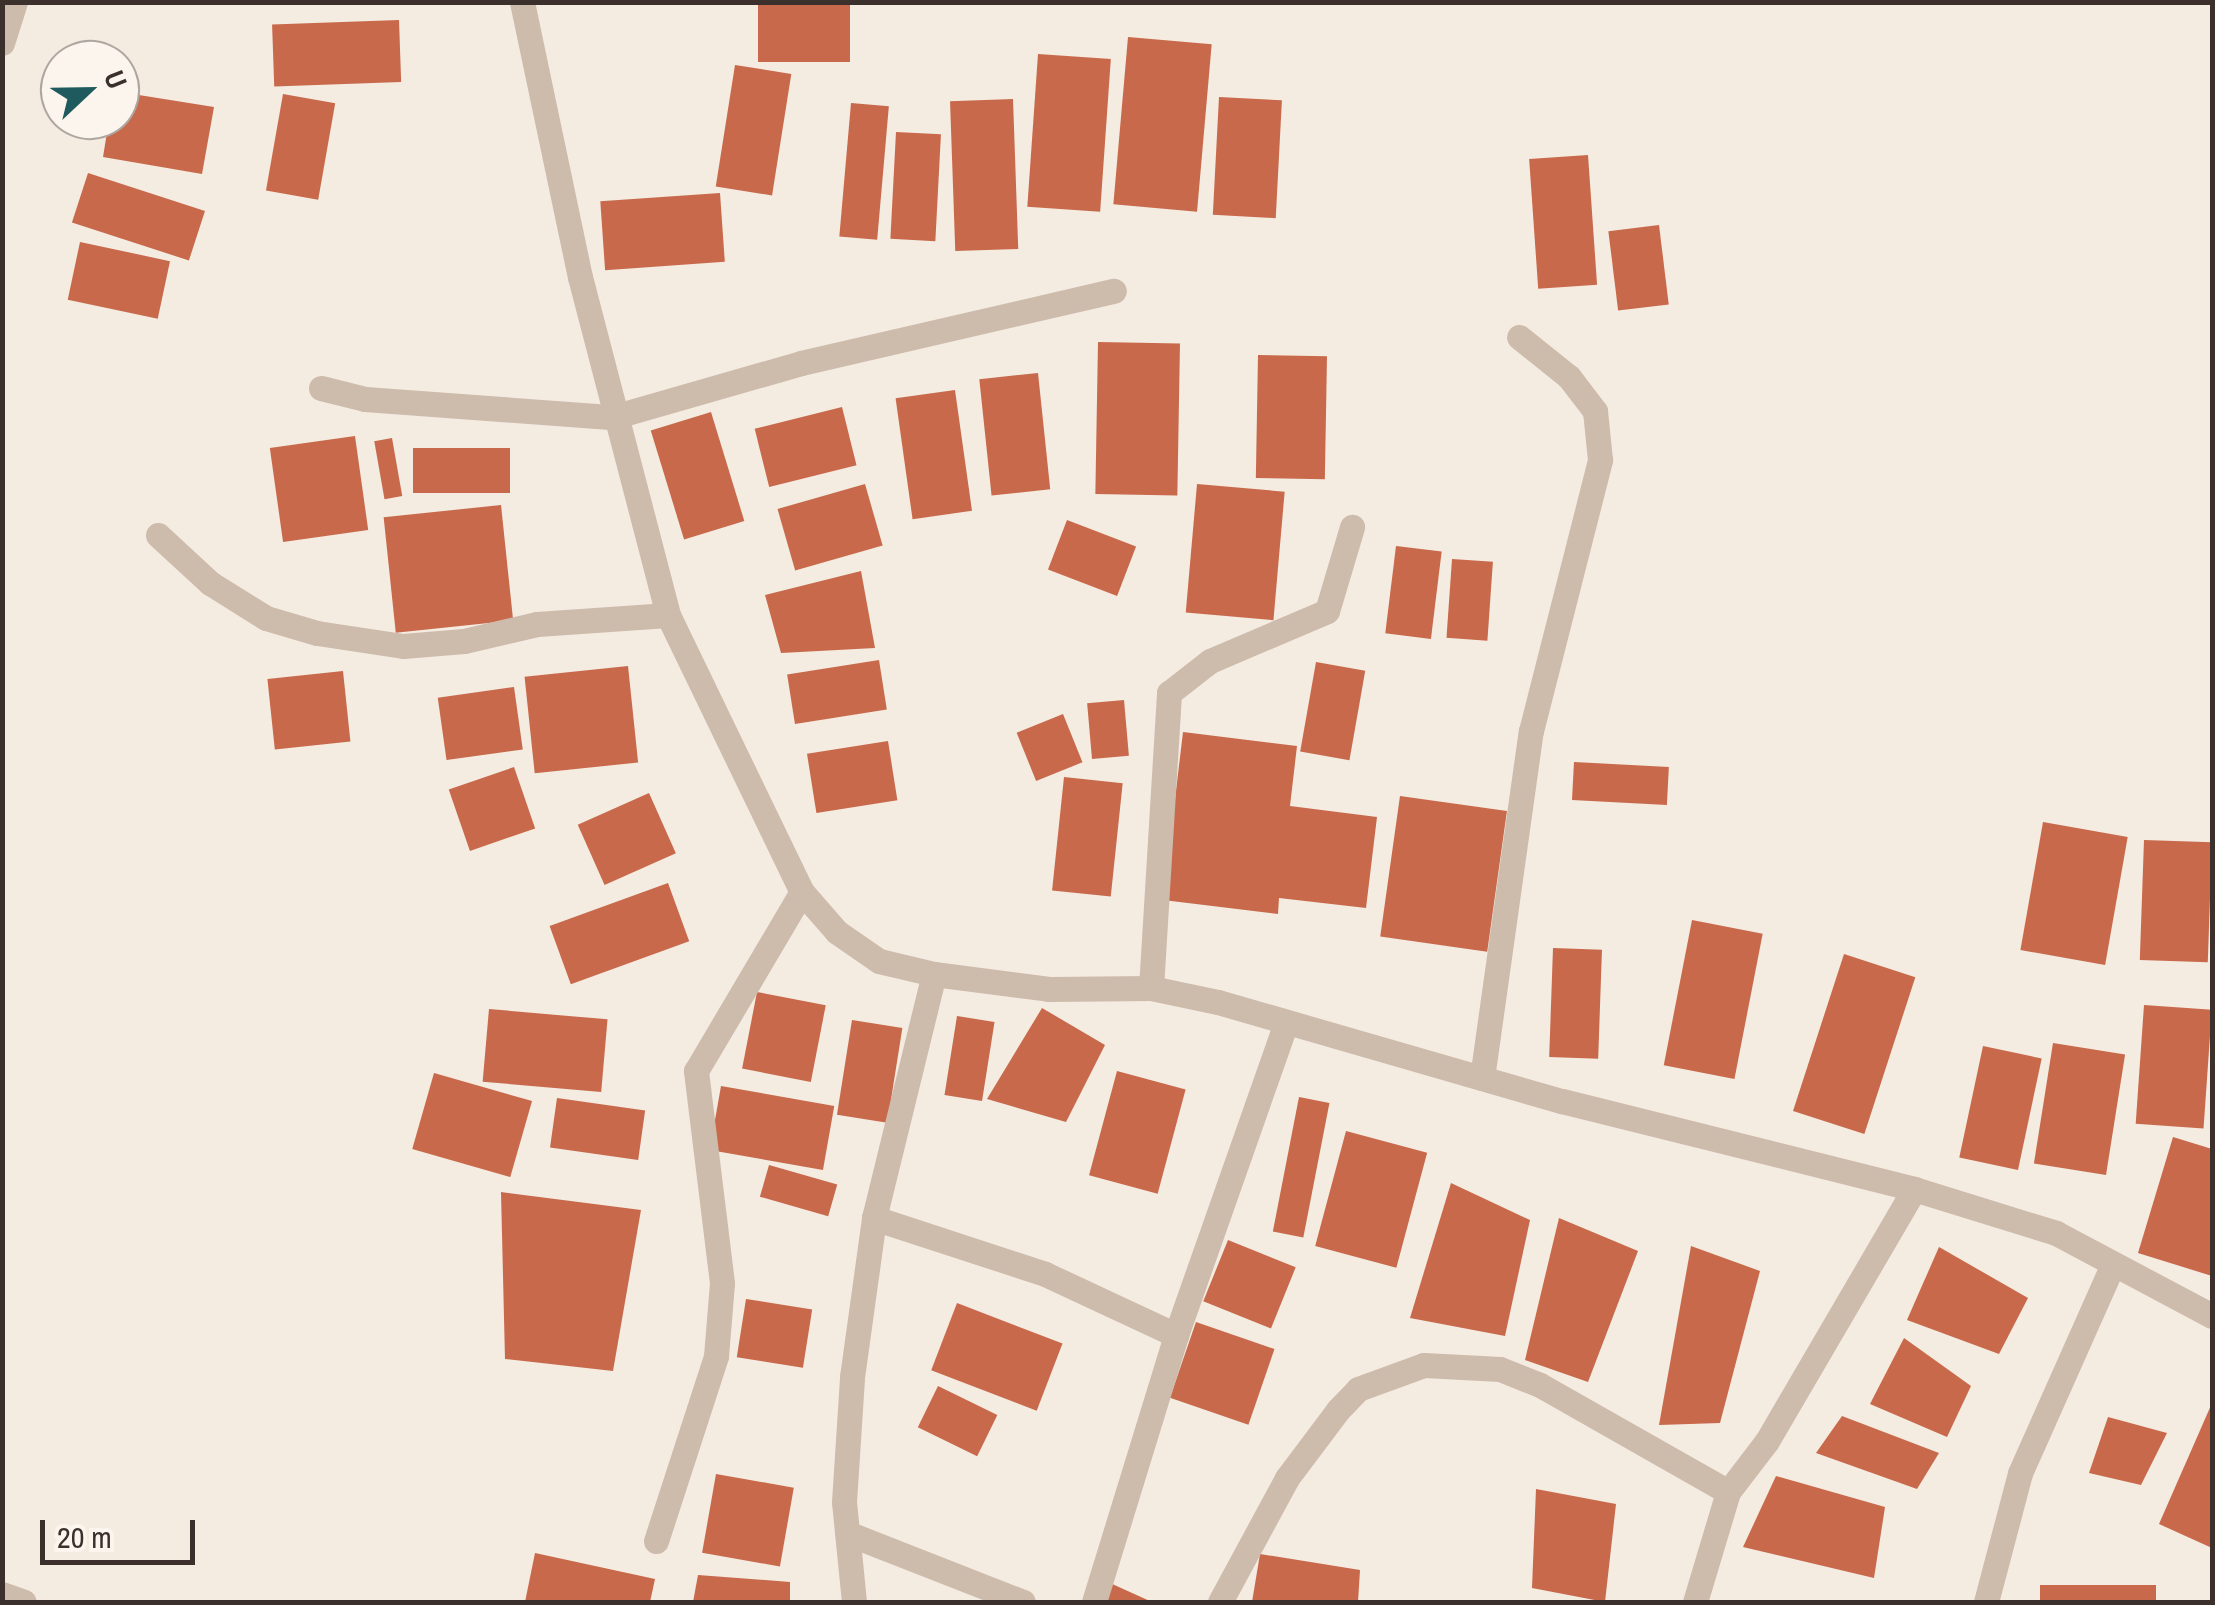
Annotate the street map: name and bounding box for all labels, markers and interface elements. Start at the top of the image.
north arrow [40,40,140,140]
text: U [95,65,137,94]
scale bar [45,1500,200,1562]
text: 20 m [57,1517,112,1557]

